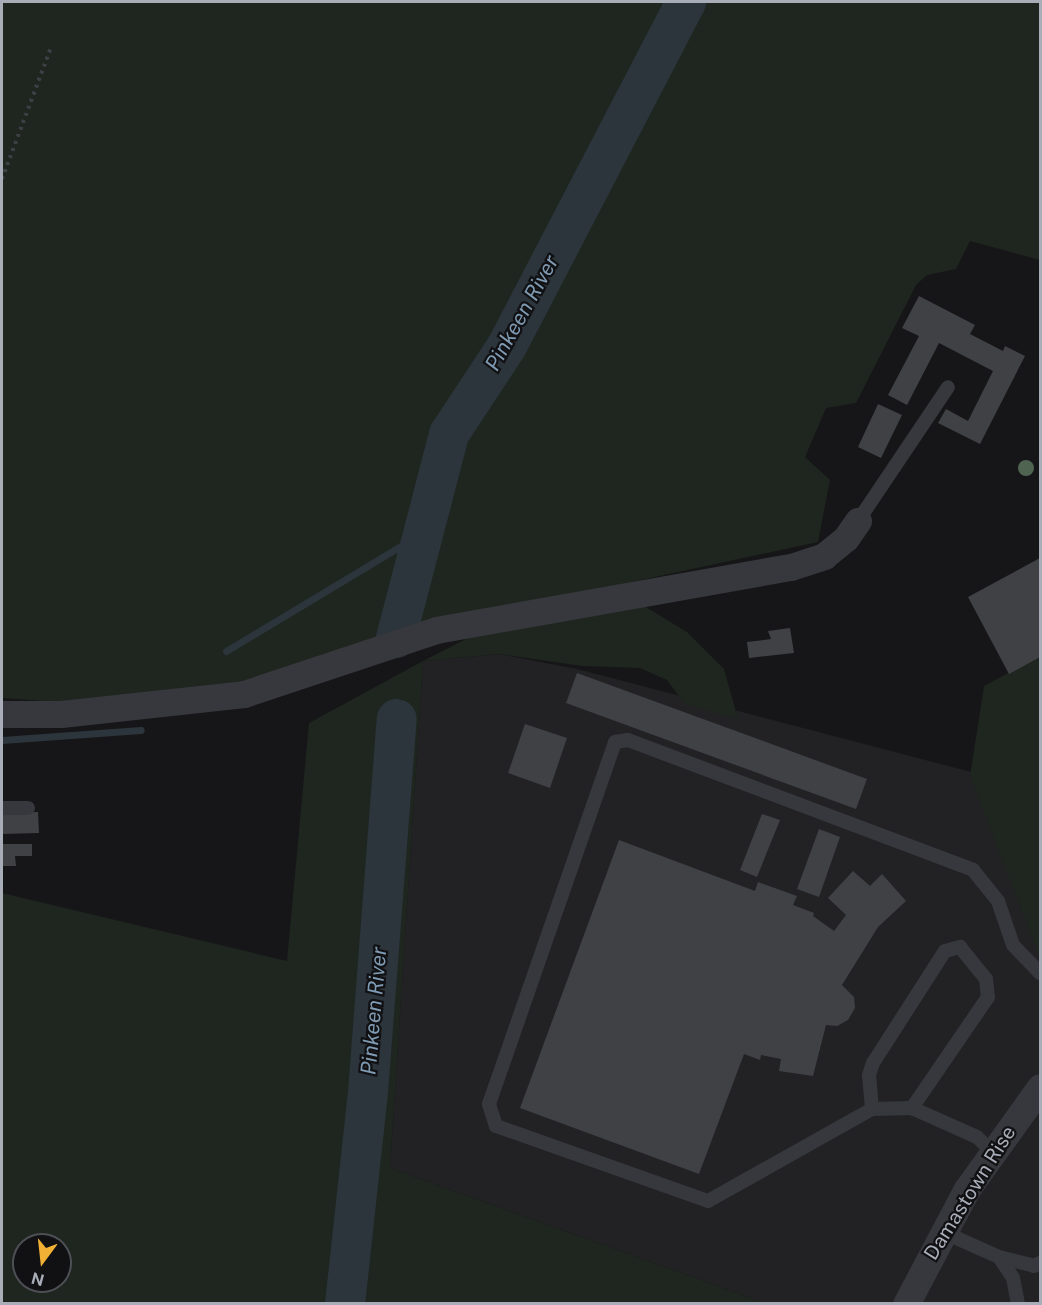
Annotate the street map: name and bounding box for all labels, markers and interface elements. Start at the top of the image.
water label: Pinkeen River [480,251,564,375]
water label: Pinkeen River [356,946,392,1076]
street label: Damastown Rise [919,1122,1021,1264]
north arrow [12,1233,72,1293]
text: N [29,1268,46,1290]

